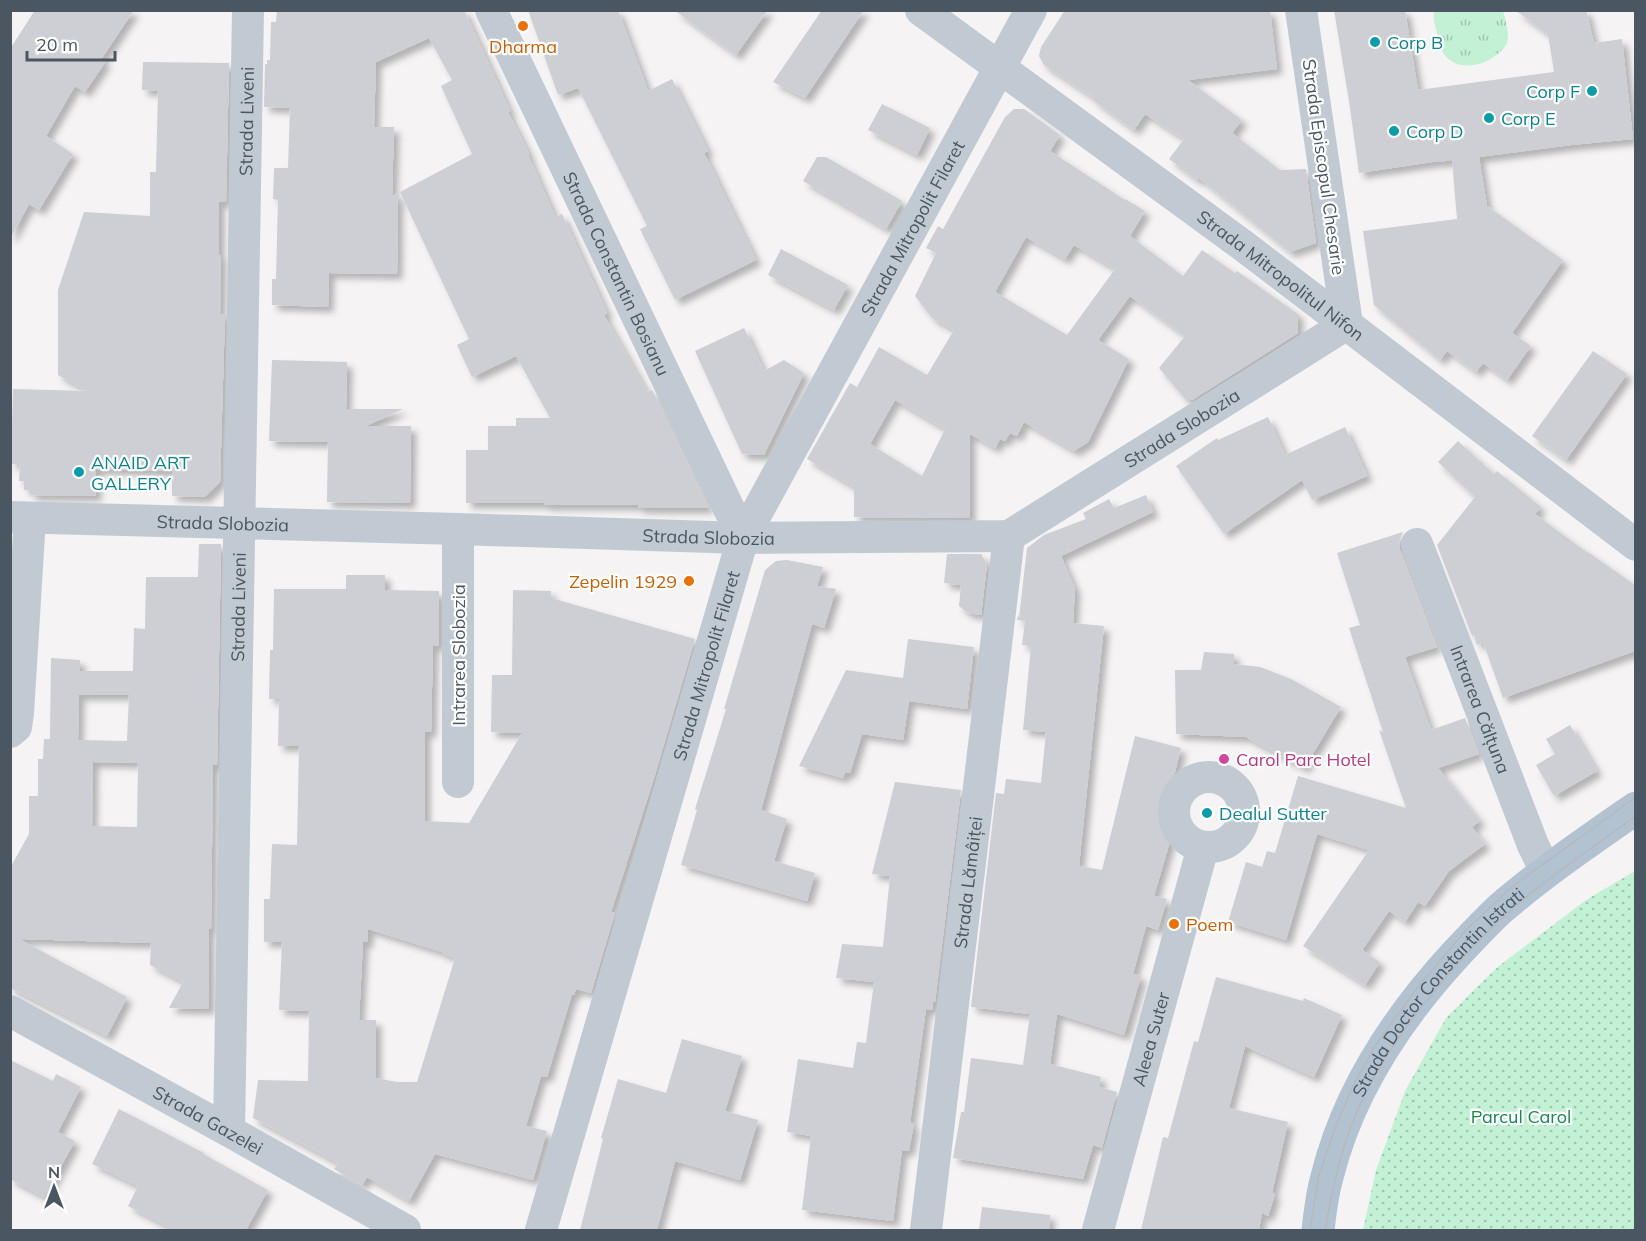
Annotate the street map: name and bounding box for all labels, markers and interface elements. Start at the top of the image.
marker: Dharma [516,19,530,33]
scale bar [27,24,116,62]
place label: Corp B [1387,31,1443,54]
text: 20 m [36,33,78,56]
place label: Dharma [489,35,557,58]
marker: Corp B [1368,35,1382,49]
street label: Strada Episcopul Chesarie [1297,58,1351,276]
street label: Strada Liveni [234,66,259,176]
place label: Corp F [1526,80,1580,103]
marker: Corp F [1585,84,1599,98]
place label: Corp E [1501,107,1556,130]
marker: Corp E [1482,111,1496,125]
place label: Corp D [1406,120,1463,143]
marker: Corp D [1387,124,1401,138]
street label: Strada Mitropolit Filaret [855,136,969,320]
street label: Strada Constantin Bosianu [558,168,675,379]
street label: Strada Mitropolitul Nifon [1193,204,1369,346]
street label: Strada Slobozia [1119,383,1244,473]
place label: ANAID ART GALLERY [91,451,190,495]
marker: ANAID ART GALLERY [72,465,86,479]
street label: Strada Slobozia [156,509,289,536]
street label: Strada Slobozia [642,523,775,550]
street label: Strada Liveni [225,552,250,662]
street label: Strada Mitropolit Filaret [667,568,744,763]
place label: Zepelin 1929 [569,570,677,593]
marker: Zepelin 1929 [682,574,696,588]
street label: Intrarea Slobozia [447,584,470,726]
street label: Intrarea Călțuna [1445,642,1516,777]
place label: Carol Parc Hotel [1236,748,1371,771]
marker: Carol Parc Hotel [1217,752,1231,766]
place label: Dealul Sutter [1219,802,1327,825]
marker: Dealul Sutter [1200,806,1214,820]
street label: Strada Lămâiței [948,815,987,950]
street label: Strada Doctor Constantin Istrati [1347,882,1529,1100]
place label: Poem [1186,913,1233,936]
marker: Poem [1167,917,1181,931]
street label: Aleea Suter [1126,989,1174,1089]
street label: Strada Gazelei [149,1080,267,1159]
park label: Parcul Carol [1471,1105,1571,1128]
north arrow [24,1157,84,1217]
text: N [48,1162,60,1182]

